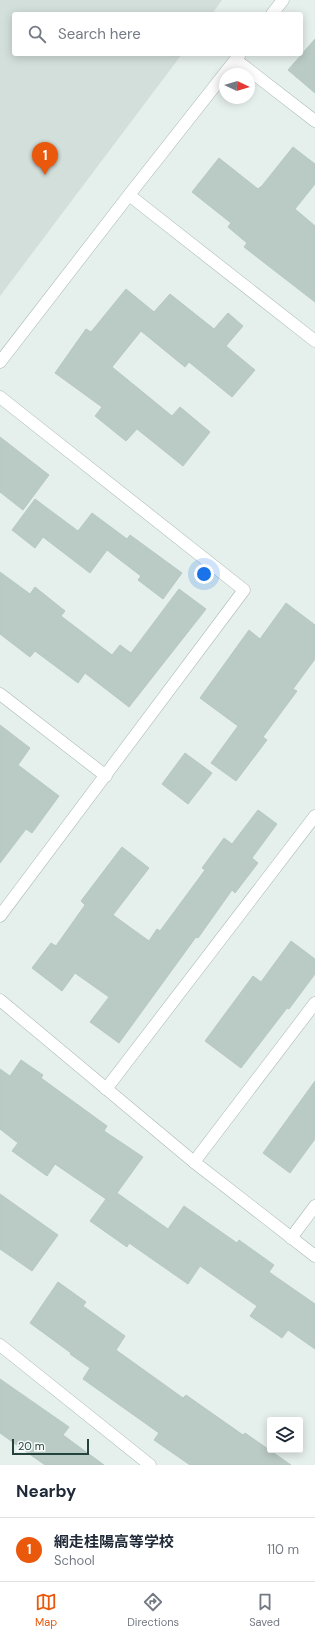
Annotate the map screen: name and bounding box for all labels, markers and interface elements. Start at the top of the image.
search box [12,12,303,56]
icon: search [26,23,48,45]
text: Search here [58,24,141,44]
north arrow [219,68,255,104]
pin: 1 [32,142,58,175]
your location [194,564,214,584]
map controls [267,1417,303,1453]
button: layers [267,1417,303,1453]
scale bar [12,1437,89,1456]
text: 20 m [18,1439,44,1453]
text: Nearby [16,1480,76,1502]
text: 網走桂陽高等学校 [54,1532,174,1552]
text: 1 [27,1541,31,1558]
text: 110 m [267,1541,299,1558]
text: School [54,1552,95,1569]
tab: Map [35,1591,57,1629]
tab: Directions [127,1591,179,1629]
tab: Saved [249,1591,280,1629]

